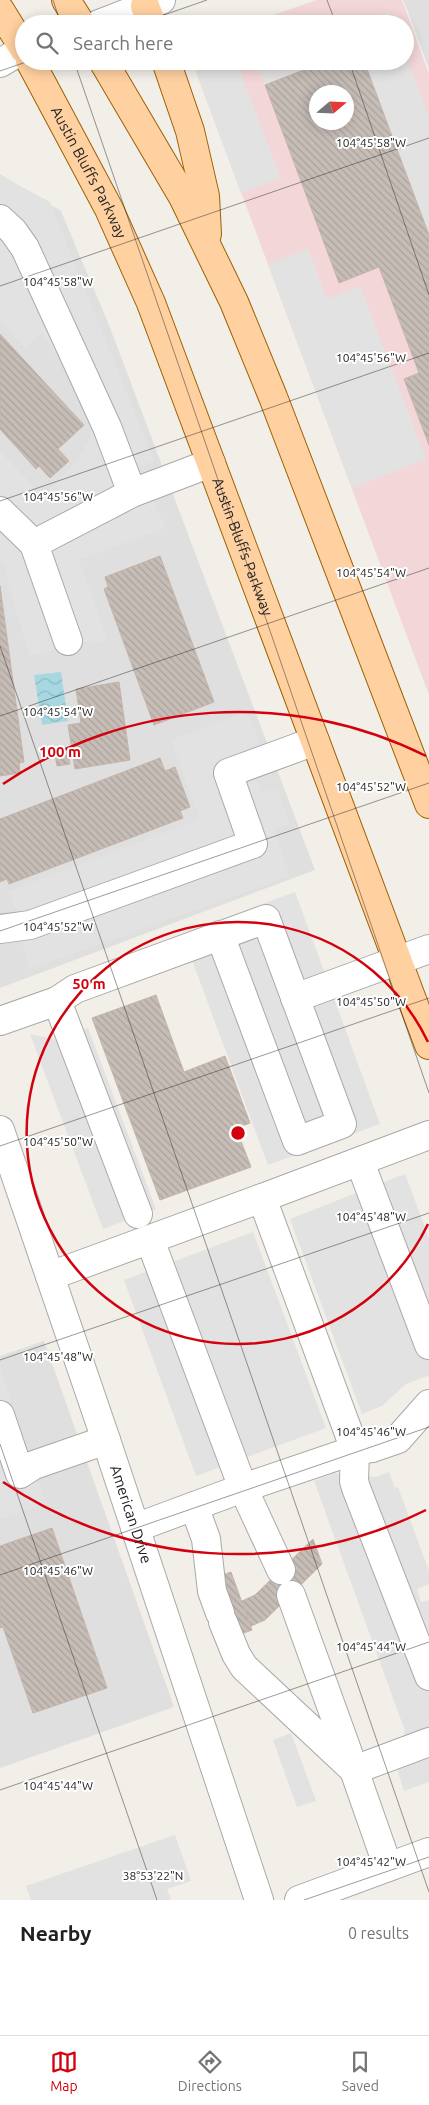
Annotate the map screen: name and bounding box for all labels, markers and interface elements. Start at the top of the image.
search box [15,15,414,70]
icon: search [33,29,61,57]
text: Search here [73,32,173,54]
north arrow [309,85,354,130]
street label: Austin Bluffs Parkway [48,103,130,241]
text: 104°45'58"W [336,136,406,149]
text: 104°45'58"W [23,275,93,288]
text: 104°45'56"W [336,351,406,364]
street label: Austin Bluffs Parkway [209,475,276,618]
text: 104°45'56"W [23,490,93,503]
text: 104°45'54"W [336,566,406,579]
text: 104°45'54"W [23,705,93,718]
text: 100 m [39,743,81,760]
text: 104°45'52"W [336,780,406,793]
text: 104°45'52"W [23,920,93,933]
text: 50 m [72,975,106,992]
text: 104°45'50"W [336,995,406,1008]
centre of rings [229,1124,247,1142]
text: 104°45'50"W [23,1135,93,1148]
text: 104°45'48"W [336,1210,406,1223]
text: 104°45'48"W [23,1350,93,1363]
text: 104°45'46"W [336,1425,406,1438]
street label: American Drive [107,1463,155,1566]
text: 104°45'46"W [23,1564,93,1577]
text: 104°45'44"W [336,1640,406,1653]
text: 104°45'44"W [23,1779,93,1792]
text: 104°45'42"W [336,1855,406,1868]
text: 38°53'22"N [123,1869,183,1882]
text: Nearby [20,1921,91,1945]
text: 0 results [348,1924,409,1942]
tab: Map [50,2048,78,2094]
tab: Directions [178,2048,242,2094]
tab: Saved [342,2048,379,2094]

